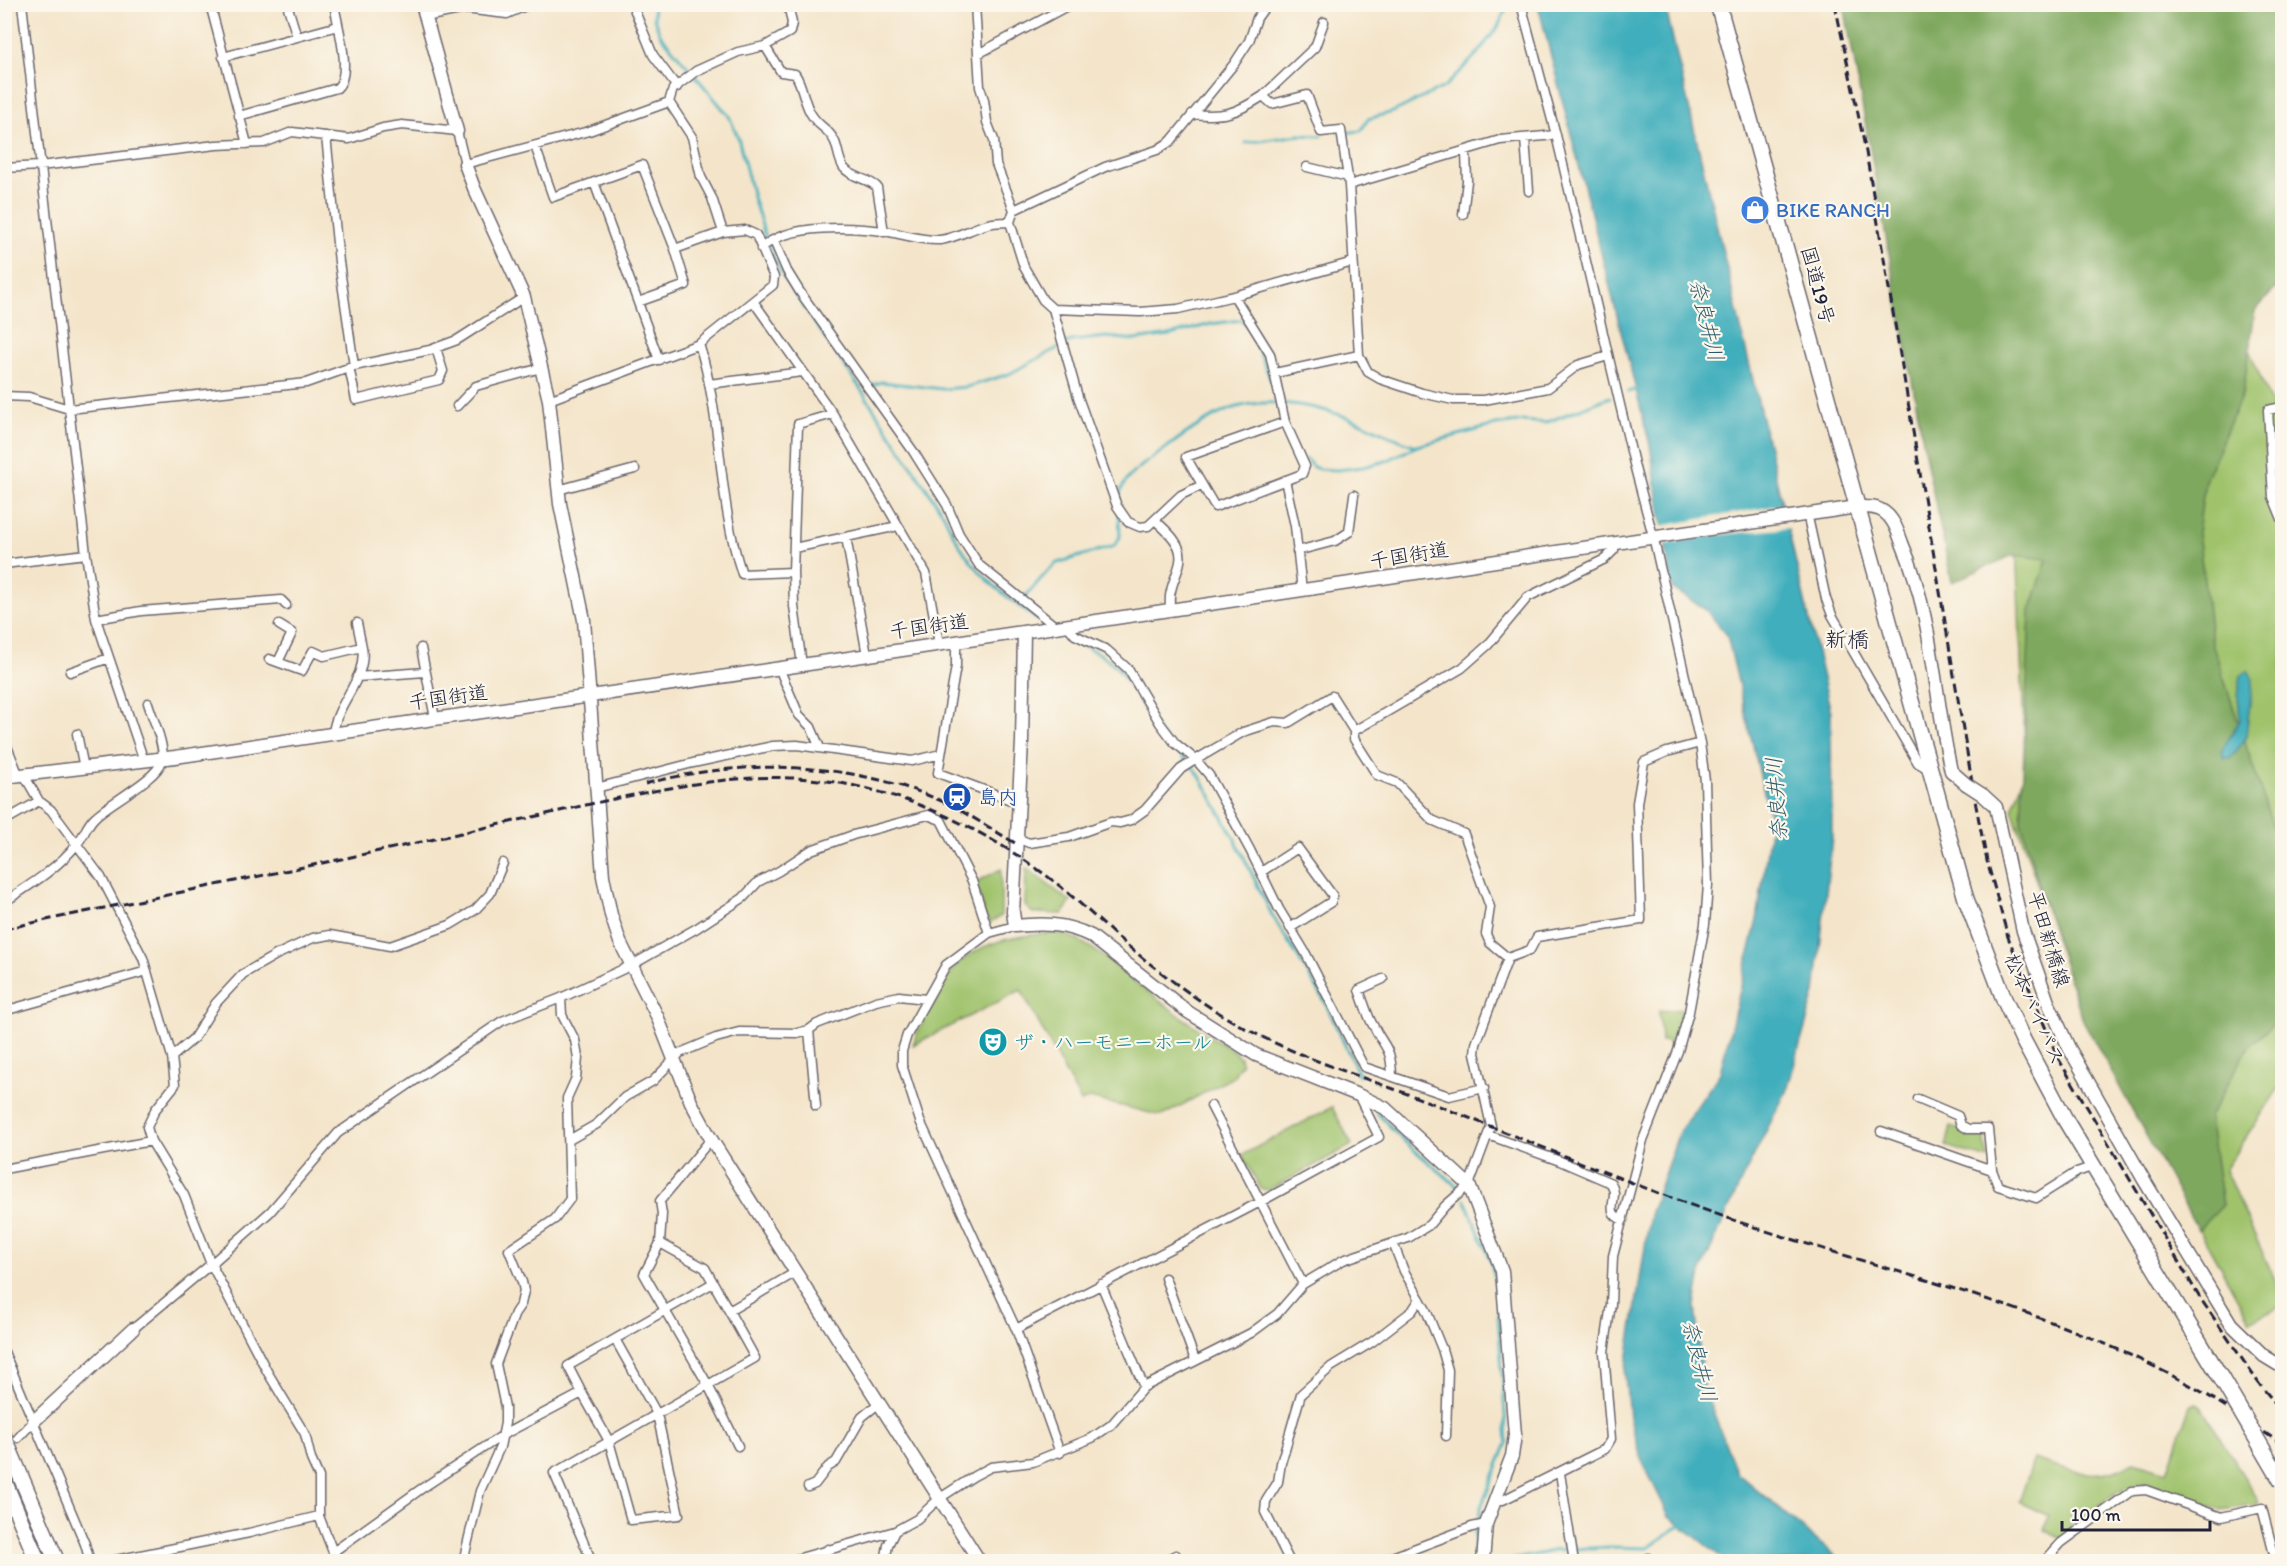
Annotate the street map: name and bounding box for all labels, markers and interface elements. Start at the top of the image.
shop icon: BIKE RANCH [1739,194,1771,226]
place label: BIKE RANCH [1776,198,1890,222]
street label: 国道19号 [1796,243,1840,327]
water label: 奈良井川 [1685,276,1729,364]
street label: 千国街道 [1368,537,1450,573]
street label: 千国街道 [888,609,970,643]
district label: 新橋 [1825,626,1869,653]
street label: 千国街道 [407,680,489,714]
water label: 奈良井川 [1761,756,1791,842]
station icon: 島内 [941,781,973,813]
place label: 島内 [978,785,1018,809]
street label: 平田新橋線 [2023,888,2075,990]
street label: 松本バイパス [2000,949,2070,1069]
theatre icon: ザ・ハーモニーホール [977,1026,1009,1058]
place label: ザ・ハーモニーホール [1014,1030,1212,1054]
water label: 奈良井川 [1678,1317,1722,1405]
scale bar [2062,1494,2210,1532]
text: 100 m [2071,1504,2121,1526]

